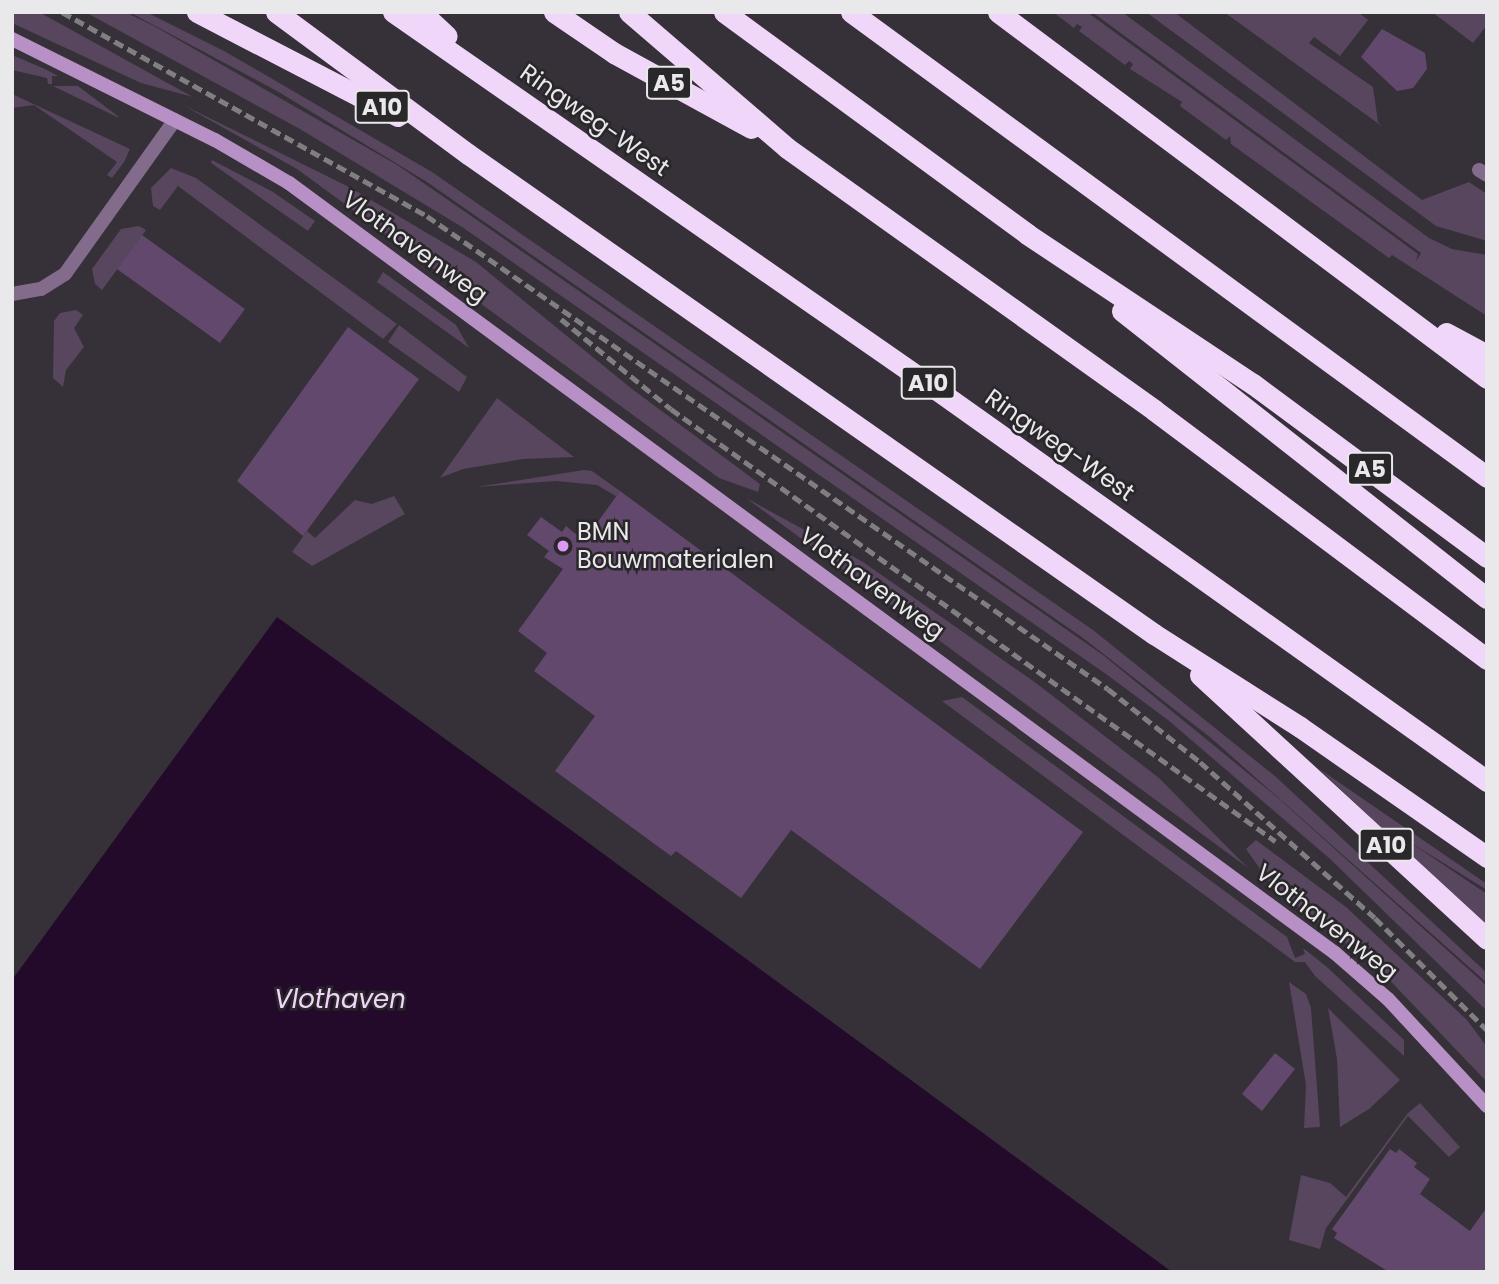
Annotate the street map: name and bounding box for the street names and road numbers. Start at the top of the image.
street label: Ringweg-West [515,58,675,182]
road number: A5 [644,64,694,102]
road number: A10 [354,88,410,127]
street label: Vlothavenweg [337,185,493,309]
road number: A10 [900,364,956,402]
street label: Ringweg-West [980,383,1140,507]
road number: A5 [1346,449,1394,489]
street label: Vlothavenweg [794,521,950,645]
road number: A10 [1358,825,1414,864]
street label: Vlothavenweg [1250,858,1404,986]

